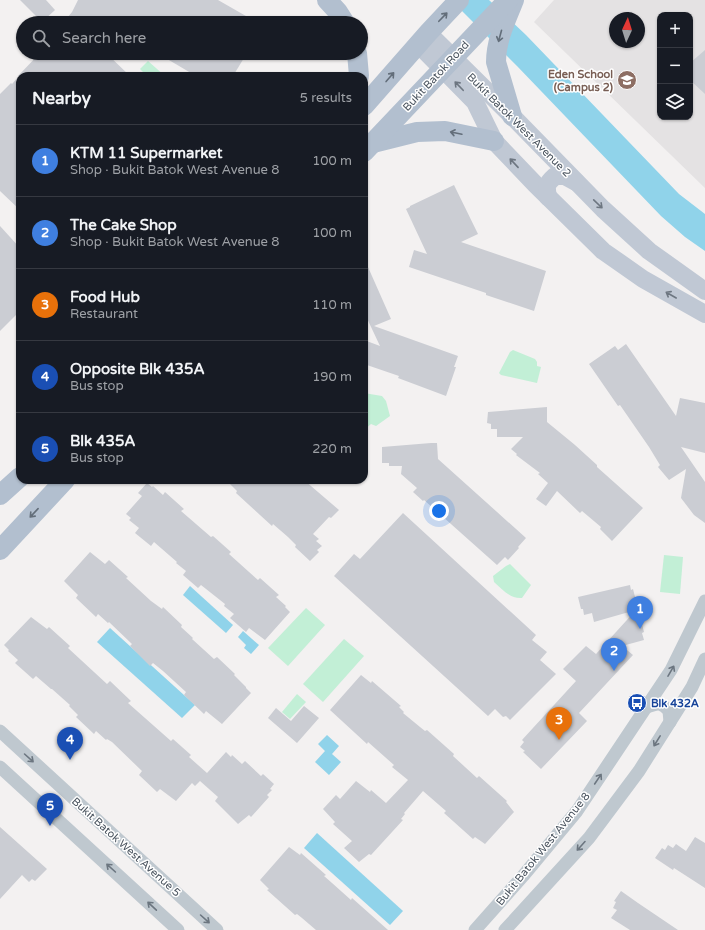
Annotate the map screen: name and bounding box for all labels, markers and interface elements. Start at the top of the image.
one-way arrow [439,12,448,22]
north arrow [609,12,645,48]
map controls [657,12,693,120]
button: + [657,12,693,48]
search box [16,16,368,60]
icon: search [30,27,52,49]
text: Search here [62,29,146,47]
one-way arrow [496,30,503,43]
street label: Bukit Batok Road [400,38,472,114]
button: − [657,48,693,84]
place label: Eden School (Campus 2) [548,68,614,95]
school or university icon: Eden School (Campus 2) [616,69,638,91]
street label: Bukit Batok West Avenue 2 [464,70,574,180]
one-way arrow [385,71,394,82]
one-way arrow [454,81,464,91]
button: layers [657,84,693,120]
text: Nearby [32,88,91,109]
text: 5 results [300,90,352,106]
one-way arrow [450,129,463,137]
text: KTM 11 Supermarket [70,144,222,162]
text: 1 [41,153,49,169]
text: 100 m [312,153,352,169]
one-way arrow [510,158,519,168]
text: Shop · Bukit Batok West Avenue 8 [70,162,280,178]
one-way arrow [593,199,603,209]
text: The Cake Shop [70,216,177,234]
text: 2 [41,225,49,241]
text: 100 m [312,225,352,241]
text: Shop · Bukit Batok West Avenue 8 [70,234,280,250]
text: Food Hub [70,288,140,306]
one-way arrow [665,291,677,299]
text: 3 [41,297,49,313]
text: 110 m [312,297,352,313]
text: Restaurant [70,306,138,322]
text: Opposite Blk 435A [70,360,205,378]
text: 4 [41,369,49,385]
text: 190 m [312,369,352,385]
text: Bus stop [70,378,124,394]
text: Blk 435A [70,432,136,450]
text: 5 [41,441,49,457]
text: 220 m [312,441,352,457]
text: Bus stop [70,450,124,466]
your location [429,501,449,521]
one-way arrow [30,507,39,518]
pin: 1 [627,596,653,629]
pin: 2 [601,638,627,671]
one-way arrow [667,665,675,677]
bus stop icon: Blk 432A [626,692,648,714]
place label: Blk 432A [651,697,699,710]
pin: 3 [546,707,572,740]
pin: 4 [57,727,83,760]
one-way arrow [653,735,661,747]
one-way arrow [24,753,34,762]
one-way arrow [594,774,602,785]
street label: Bukit Batok West Avenue 8 [493,790,593,908]
pin: 5 [37,793,63,826]
street label: Bukit Batok West Avenue 5 [69,795,183,899]
one-way arrow [576,841,586,851]
one-way arrow [106,863,116,872]
one-way arrow [147,901,157,910]
one-way arrow [200,914,210,924]

